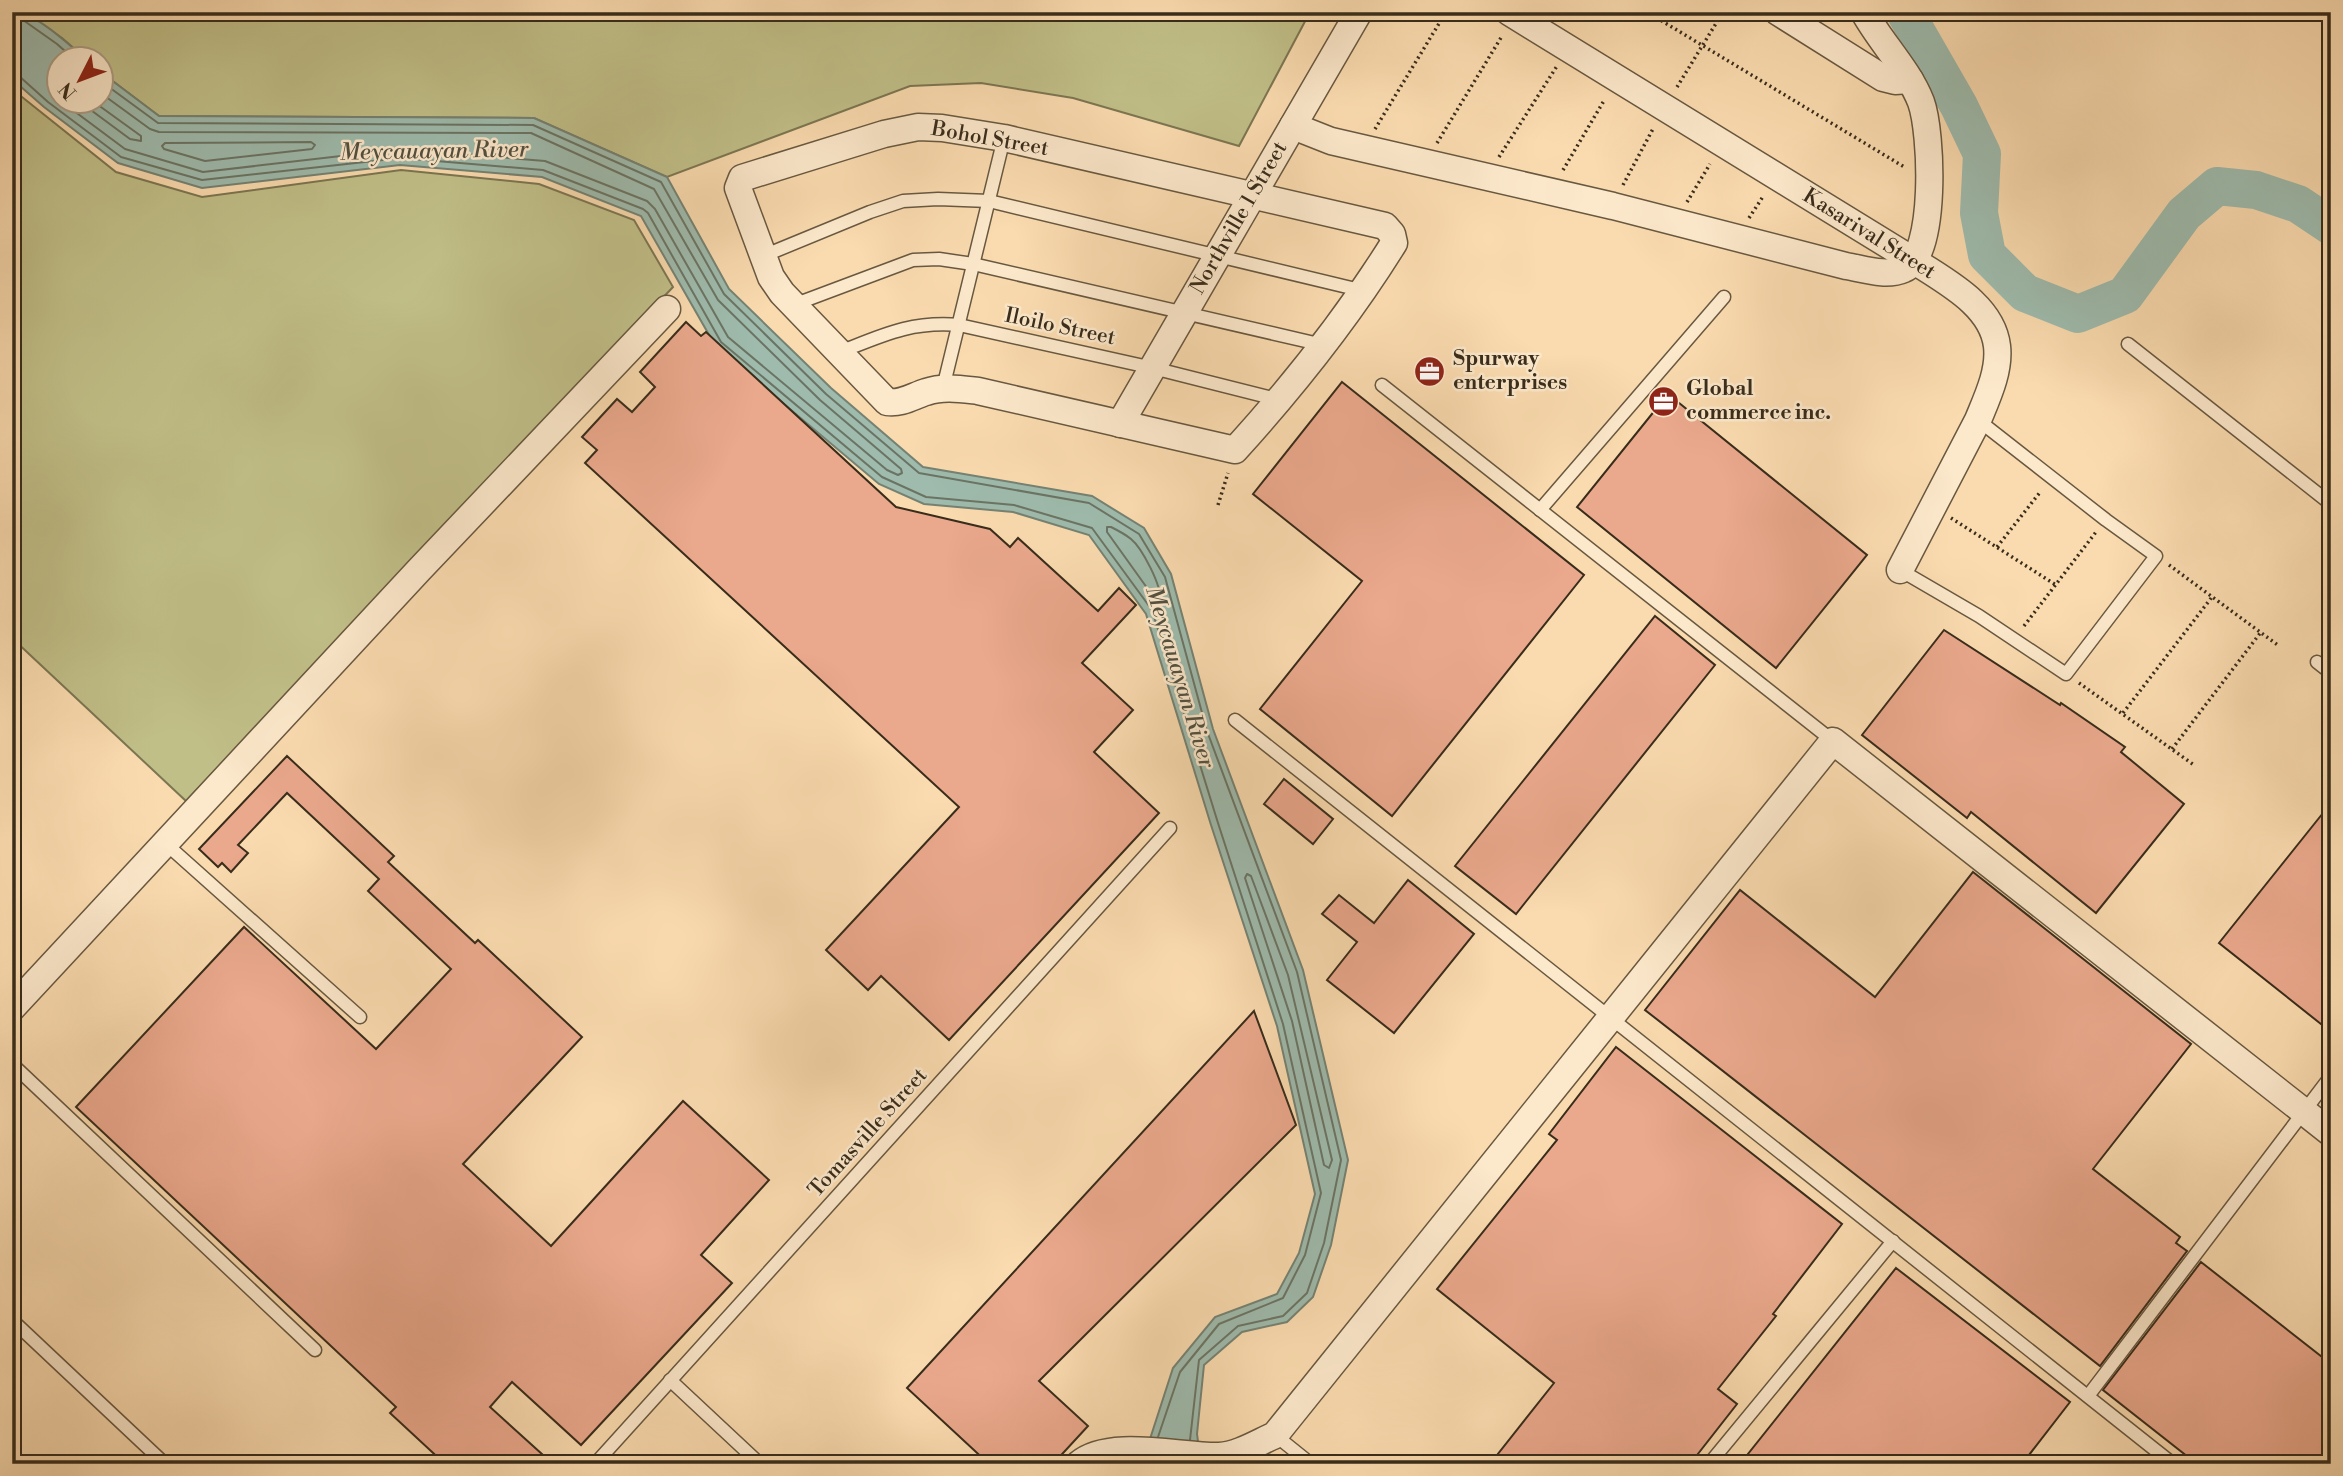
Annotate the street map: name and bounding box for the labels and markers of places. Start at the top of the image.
place label: Spurway enterprises [1453,346,1567,396]
office icon: Spurway enterprises [1413,354,1447,388]
place label: Global commerce inc. [1686,376,1831,426]
office icon: Global commerce inc. [1646,384,1680,418]

